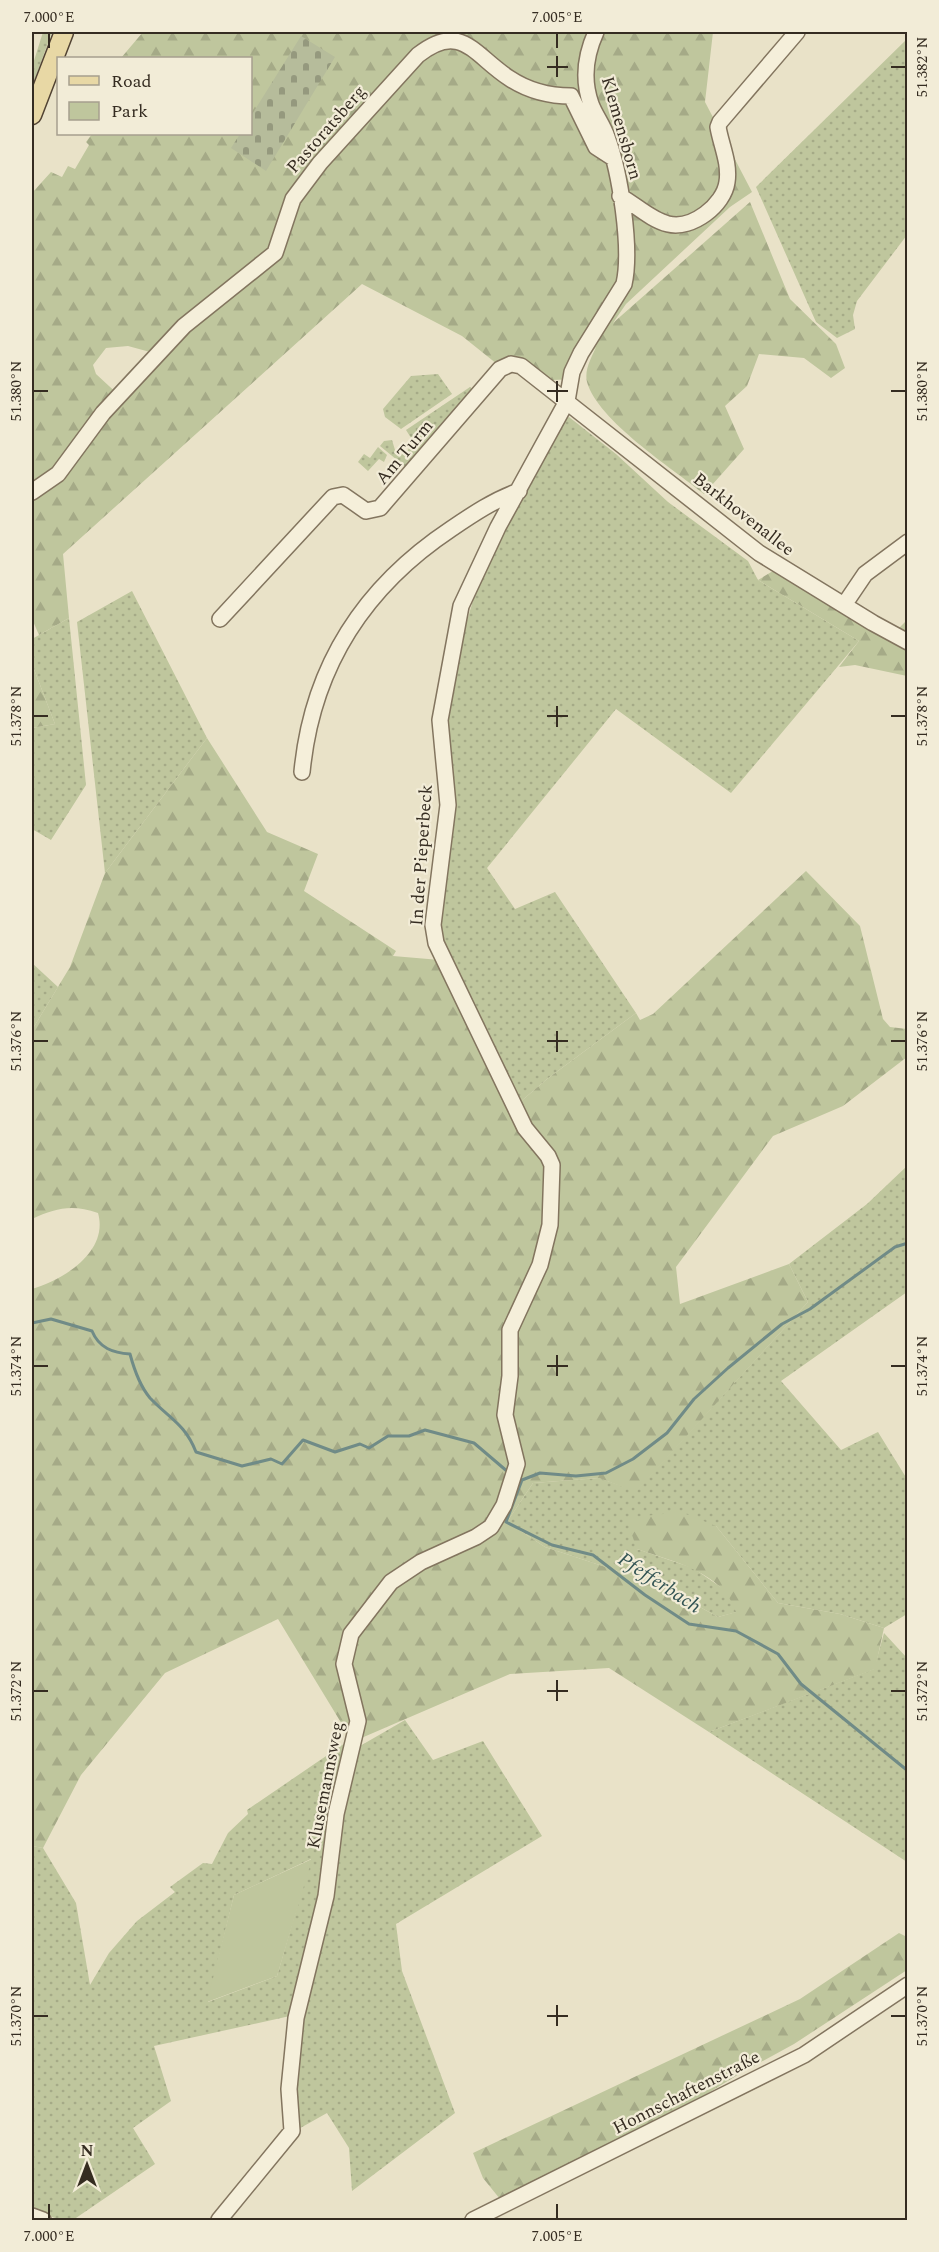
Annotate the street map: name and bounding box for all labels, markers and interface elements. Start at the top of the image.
text: 7.000°E [23,6,75,29]
text: 7.005°E [531,6,583,29]
text: 51.382°N [911,37,934,97]
legend [57,57,252,135]
text: Road [111,68,152,95]
street label: Klemensborn [594,73,649,183]
street label: Pastoratsberg [280,79,373,180]
text: Park [111,98,148,125]
text: 51.380°N [5,361,28,421]
text: 51.380°N [911,361,934,421]
street label: Am Turm [369,414,440,491]
street label: Barkhovenallee [687,466,800,563]
text: 51.378°N [5,686,28,746]
text: 51.378°N [911,686,934,746]
street label: In der Pieperbeck [403,783,440,927]
text: 51.376°N [5,1011,28,1071]
text: 51.376°N [911,1011,934,1071]
text: 51.374°N [5,1336,28,1396]
text: 51.374°N [911,1336,934,1396]
water label: Pfefferbach [612,1545,707,1621]
text: 51.372°N [5,1661,28,1721]
text: 51.372°N [911,1661,934,1721]
street label: Klusemannsweg [300,1719,351,1851]
text: 51.370°N [5,1986,28,2046]
text: 51.370°N [911,1986,934,2046]
street label: Honnschaftenstraße [608,2044,765,2141]
north arrow [57,2135,117,2195]
text: N [80,2139,94,2163]
text: 7.000°E [23,2225,75,2248]
text: 7.005°E [531,2225,583,2248]

